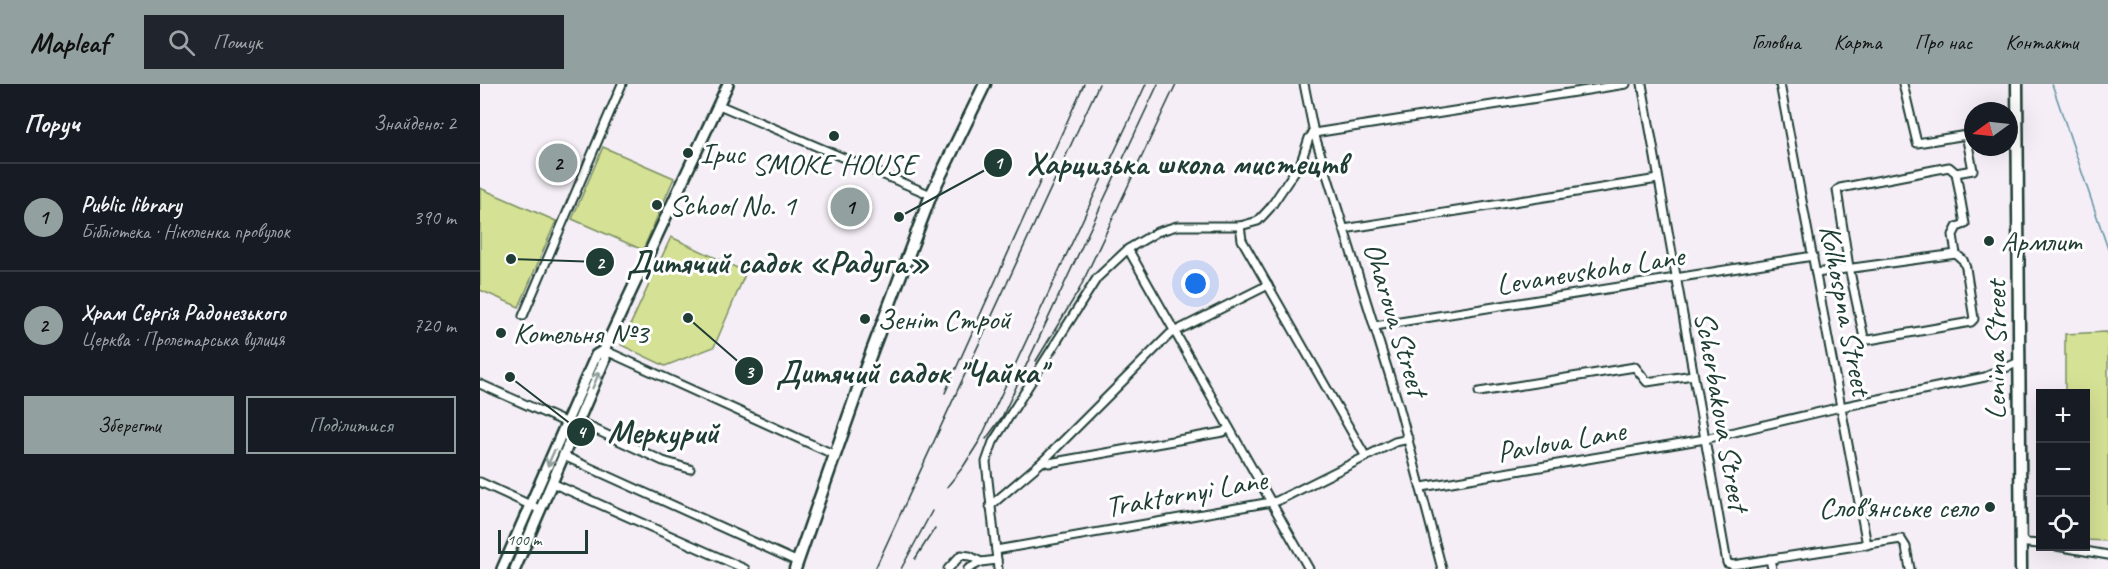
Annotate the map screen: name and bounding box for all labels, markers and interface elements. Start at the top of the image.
search box [144,15,564,69]
text: Mapleaf [30,25,108,60]
icon: search [165,26,198,59]
text: Пошук [213,28,262,56]
text: Головна [1752,29,1801,55]
text: Карта [1834,29,1882,55]
text: Про нас [1915,29,1972,55]
text: Контакти [2005,29,2078,55]
north arrow [1964,102,2018,156]
text: Поруч [24,107,80,140]
text: Знайдено: 2 [374,111,456,136]
marker: SMOKE HOUSE [827,129,841,143]
place label: Ірис [700,134,746,172]
callout: Харцизька школа мистецтв [983,138,1361,188]
pin: 2 [538,140,578,185]
text: Харцизька школа мистецтв [1027,143,1353,184]
place label: SMOKE HOUSE [752,145,920,183]
marker: Ірис [681,146,695,160]
text: 1 [994,152,1004,174]
pin: 1 [830,184,869,230]
place label: School No. 1 [669,186,798,224]
text: Public library [81,191,181,219]
marker: School No. 1 [650,198,664,212]
text: 1 [39,205,48,230]
text: 390 m [413,205,456,230]
text: Бібліотека · Ніколенка провулок [81,219,290,244]
street label: Kolhospna Street [1811,222,1882,401]
place label: Армлит [2001,222,2084,260]
marker: Армлит [1982,234,1996,248]
street label: Levanevskoho Lane [1494,236,1689,304]
callout: Дитячий садок «Радуга» [585,237,942,287]
street label: Oharova Street [1355,238,1439,404]
text: Дитячий садок «Радуга» [627,242,930,283]
text: 2 [596,252,606,274]
your location [1181,269,1210,298]
street label: Lenina Street [1976,277,2014,420]
text: Храм Сергія Радонезького [81,299,286,327]
place label: Зеніт Строй [877,300,1012,338]
street label: Scherbakova Street [1686,309,1759,517]
marker: Зеніт Строй [858,312,872,326]
text: 2 [39,313,48,338]
text: 720 m [413,313,456,338]
place label: Котельня №3 [513,314,651,352]
marker: Котельня №3 [494,326,508,340]
text: Церква · Пролетарська вулиця [81,327,284,352]
callout: Дитячий садок "Чайка" [734,346,1058,396]
text: Дитячий садок "Чайка" [776,352,1053,393]
text: 3 [745,361,755,383]
one-way arrow [591,372,603,390]
map controls [2036,389,2090,551]
button: + [2036,389,2090,443]
button: Зберегти [24,396,234,454]
button: Поділитися [246,396,456,454]
callout: Меркурий [566,407,731,457]
street label: Pavlova Lane [1494,411,1630,471]
text: Меркурий [607,412,721,453]
text: 4 [577,421,587,443]
button: − [2036,443,2090,497]
one-way arrow [545,448,556,466]
street label: Traktornyi Lane [1102,460,1272,526]
place label: Слов'янське село [1819,488,1979,526]
button: locate [2036,497,2090,551]
marker: Слов'янське село [1983,500,1997,514]
scale bar [498,527,588,554]
text: 100 m [507,530,541,550]

